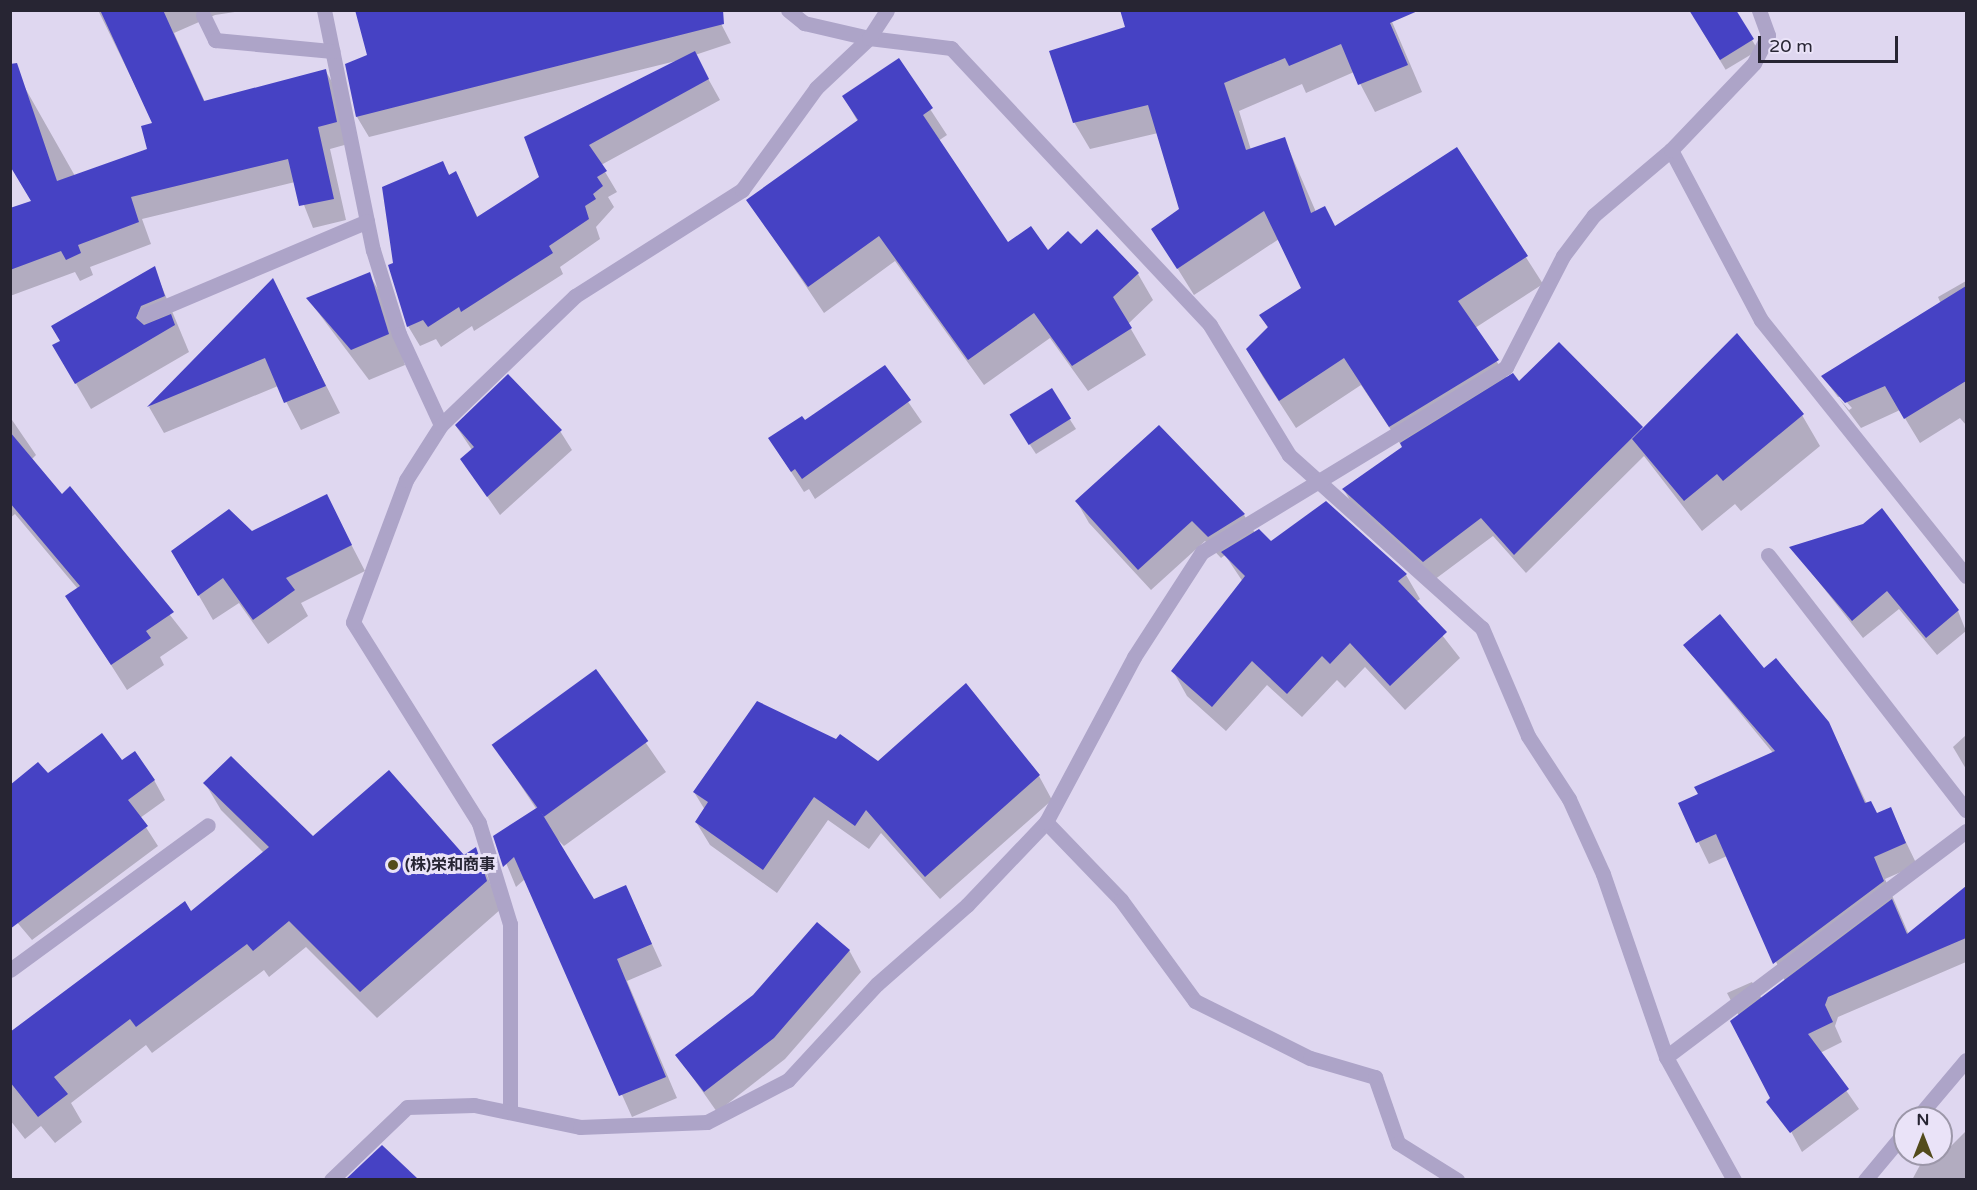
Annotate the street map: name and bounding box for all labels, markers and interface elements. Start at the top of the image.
scale bar [1761,24,1900,62]
text: 20 m [1769,35,1813,57]
place label: (株)栄和商事 [405,855,495,875]
marker: (株)栄和商事 [386,858,400,872]
north arrow [1893,1106,1953,1166]
text: N [1917,1110,1929,1130]

